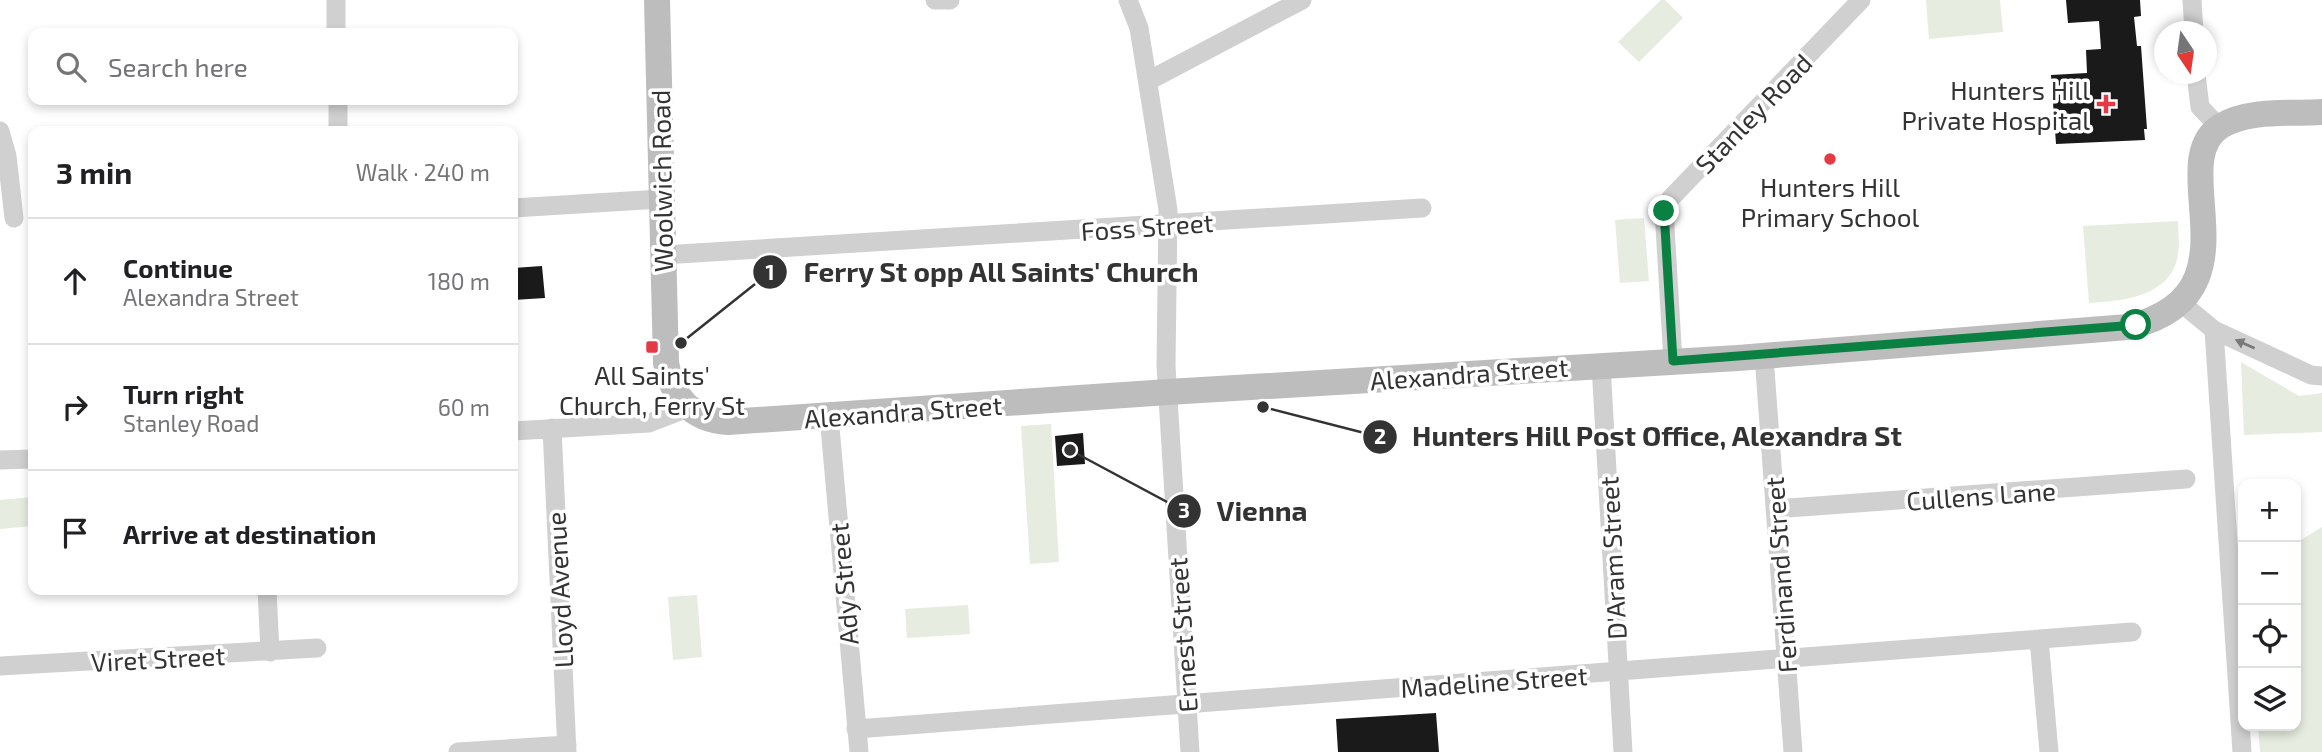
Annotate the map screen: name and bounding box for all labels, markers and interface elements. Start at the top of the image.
north arrow [2154,21,2217,84]
search box [28,28,518,105]
street label: Stanley Road [1688,47,1818,179]
icon: search [52,48,90,86]
text: Search here [108,51,248,82]
place label: Hunters Hill Private Hospital [1901,74,2090,135]
street label: Woolwich Road [644,90,678,272]
marker: Hunters Hill Private Hospital [2096,94,2116,114]
marker: Hunters Hill Primary School [1822,151,1838,167]
text: 3 min [56,154,132,190]
text: Walk · 240 m [356,158,490,186]
place label: Hunters Hill Primary School [1741,171,1919,232]
route end [1648,195,1679,226]
street label: Foss Street [1080,206,1214,246]
callout: Ferry St opp All Saints' Church [753,248,1213,297]
text: Continue [123,252,233,283]
text: Ferry St opp All Saints' Church [803,254,1199,288]
text: 1 [765,259,775,284]
icon: ahead [56,262,94,300]
text: 180 m [428,267,490,295]
text: Alexandra Street [123,283,299,311]
route start [2120,309,2151,340]
one-way arrow [2234,338,2255,349]
marker: All Saints' Church, Ferry St [644,339,660,355]
street label: Alexandra Street [1369,351,1569,395]
place label: All Saints' Church, Ferry St [559,359,745,420]
text: Turn right [123,378,244,409]
icon: right [56,388,94,426]
street label: Alexandra Street [803,389,1003,433]
text: 60 m [438,393,490,421]
text: Stanley Road [123,409,259,437]
callout: Hunters Hill Post Office, Alexandra St [1362,412,1917,461]
text: Hunters Hill Post Office, Alexandra St [1412,418,1902,452]
text: 2 [1374,423,1386,448]
street label: Cullens Lane [1905,474,2057,516]
street label: D'Aram Street [1592,475,1632,640]
street label: Ferdinand Street [1758,476,1802,674]
map controls [2238,479,2301,731]
button: + [2238,479,2301,542]
callout: Vienna [1167,486,1321,535]
text: Vienna [1216,493,1308,527]
text: 3 [1178,497,1190,522]
street label: Lloyd Avenue [539,511,579,669]
icon: arrive [56,514,94,552]
text: Arrive at destination [123,518,376,549]
street label: Ady Street [822,522,864,646]
button: − [2238,542,2301,605]
street label: Ernest Street [1161,556,1203,714]
button: locate [2238,605,2301,668]
street label: Viret Street [90,639,226,677]
street label: Madeline Street [1400,659,1589,703]
button: layers [2238,668,2301,731]

